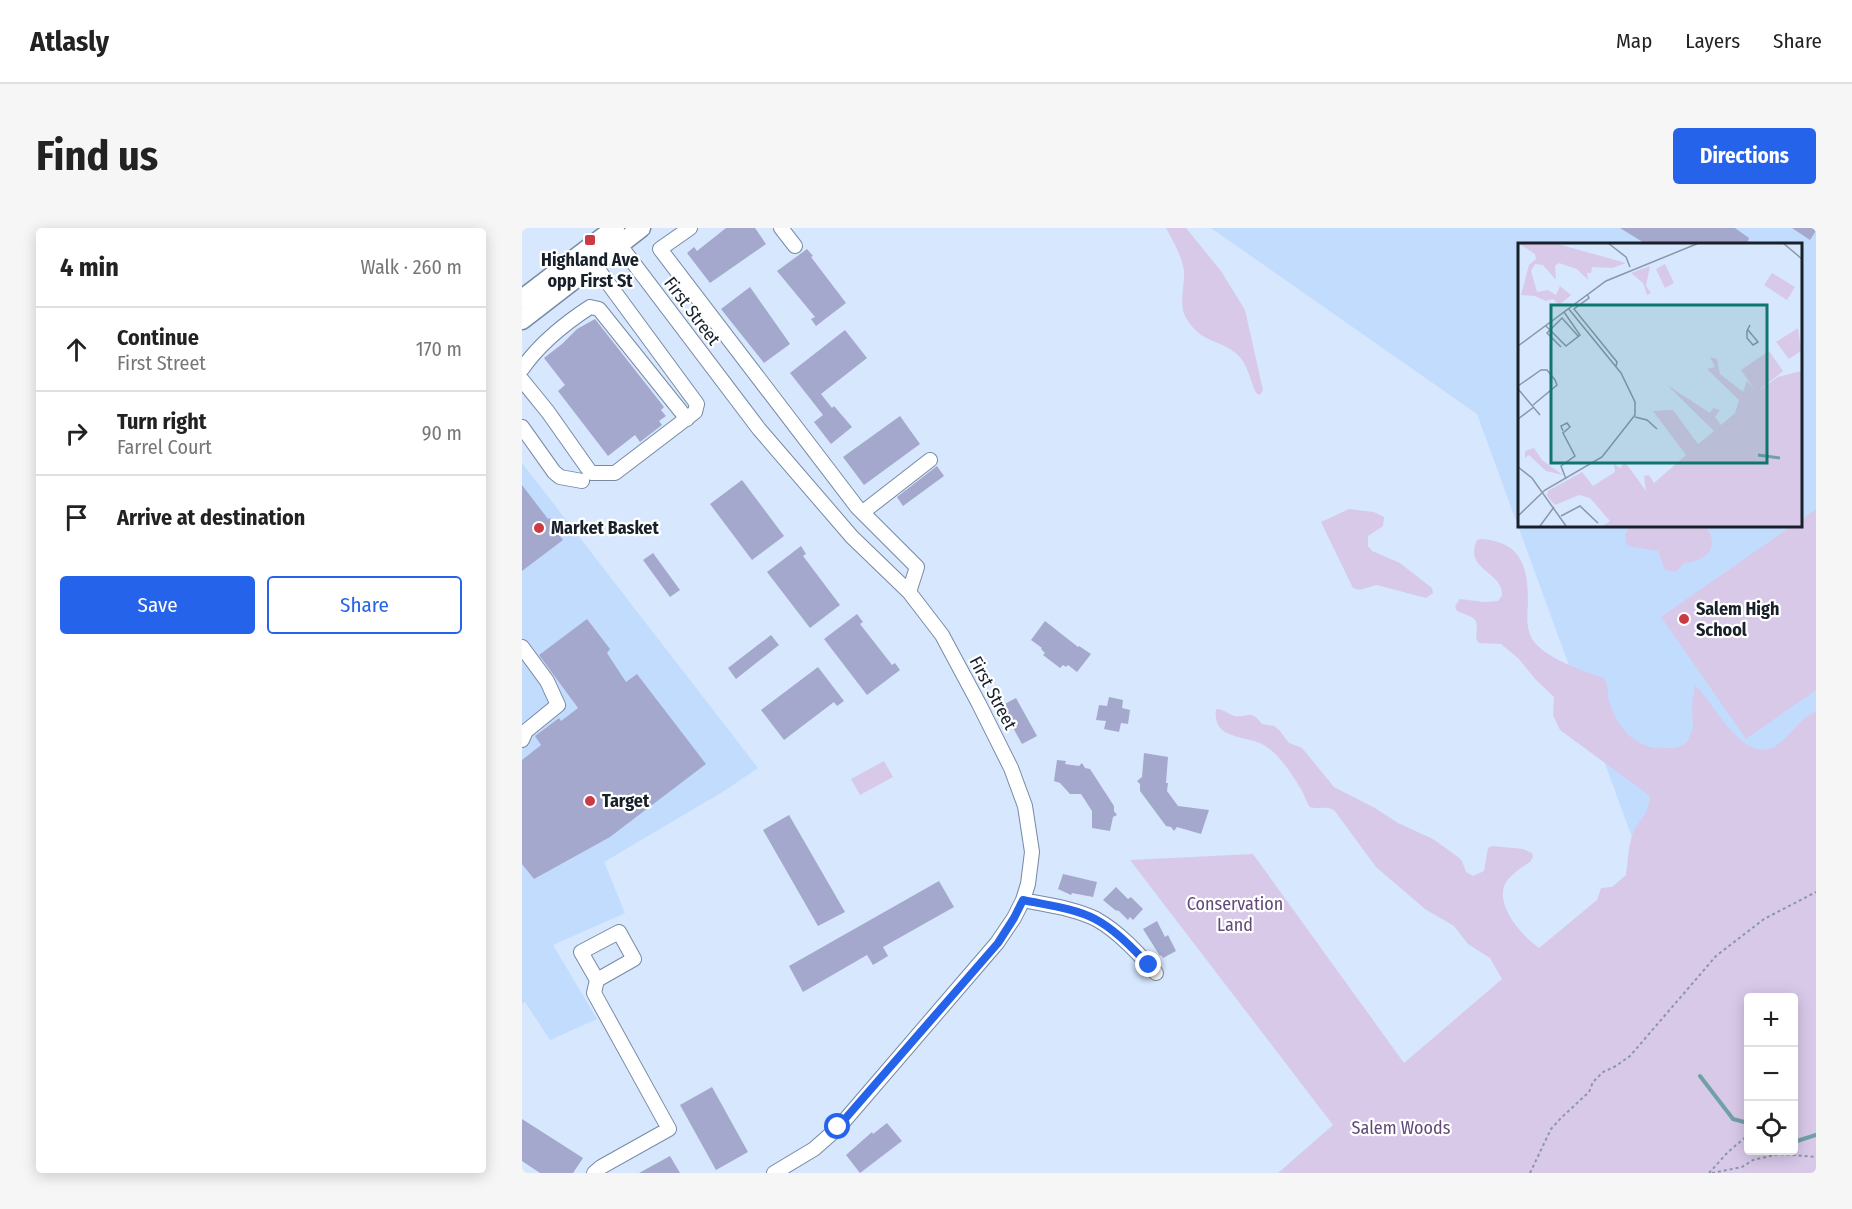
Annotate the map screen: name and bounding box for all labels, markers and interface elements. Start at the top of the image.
text: Atlasly [30,25,109,58]
text: Map [1616,28,1652,54]
text: Layers [1685,28,1740,54]
text: Share [1773,28,1822,54]
button: Directions [1673,128,1816,184]
text: Find us [36,131,158,181]
marker: Highland Ave opp First St [583,233,597,247]
inset map [1518,243,1801,526]
place label: Highland Ave opp First St [541,249,639,292]
text: 4 min [60,252,119,283]
text: Walk · 260 m [361,255,462,279]
street label: First Street [659,272,725,350]
text: Continue [117,324,199,351]
icon: ahead [60,333,93,366]
text: 170 m [416,337,462,361]
text: First Street [117,351,206,375]
text: Turn right [117,408,206,435]
icon: right [60,417,93,450]
text: 90 m [422,421,462,445]
text: Farrel Court [117,435,212,459]
icon: arrive [60,501,93,534]
text: Arrive at destination [117,504,305,531]
place label: Market Basket [551,517,659,539]
marker: Market Basket [532,521,546,535]
button: Save [60,576,255,634]
button: Share [267,576,462,634]
place label: Salem High School [1696,598,1779,641]
marker: Salem High School [1677,612,1691,626]
street label: First Street [965,653,1022,734]
place label: Target [602,790,650,812]
marker: Target [583,794,597,808]
park label: Conservation Land [1187,893,1283,936]
route end [1135,951,1161,977]
map controls [1744,993,1798,1155]
button: + [1744,993,1798,1047]
button: − [1744,1047,1798,1101]
button: locate [1744,1101,1798,1155]
route start [824,1113,850,1139]
park label: Salem Woods [1352,1117,1451,1139]

